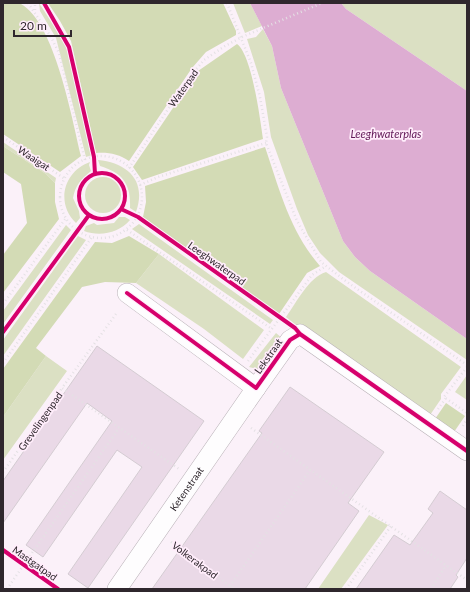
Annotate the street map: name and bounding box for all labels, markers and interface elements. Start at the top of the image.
scale bar [14,12,71,38]
text: 20 m [20,18,47,33]
street label: Waterpad [166,67,200,109]
water label: Leeghwaterplas [351,127,422,140]
street label: Waaigat [16,143,53,173]
street label: Leeghwaterpad [186,239,248,287]
street label: Lekstraat [252,336,285,376]
street label: Grevelingenpad [15,389,65,453]
street label: Ketenstraat [167,464,206,513]
street label: Volkerakpad [170,539,220,581]
street label: Mastgatpad [10,543,60,583]

